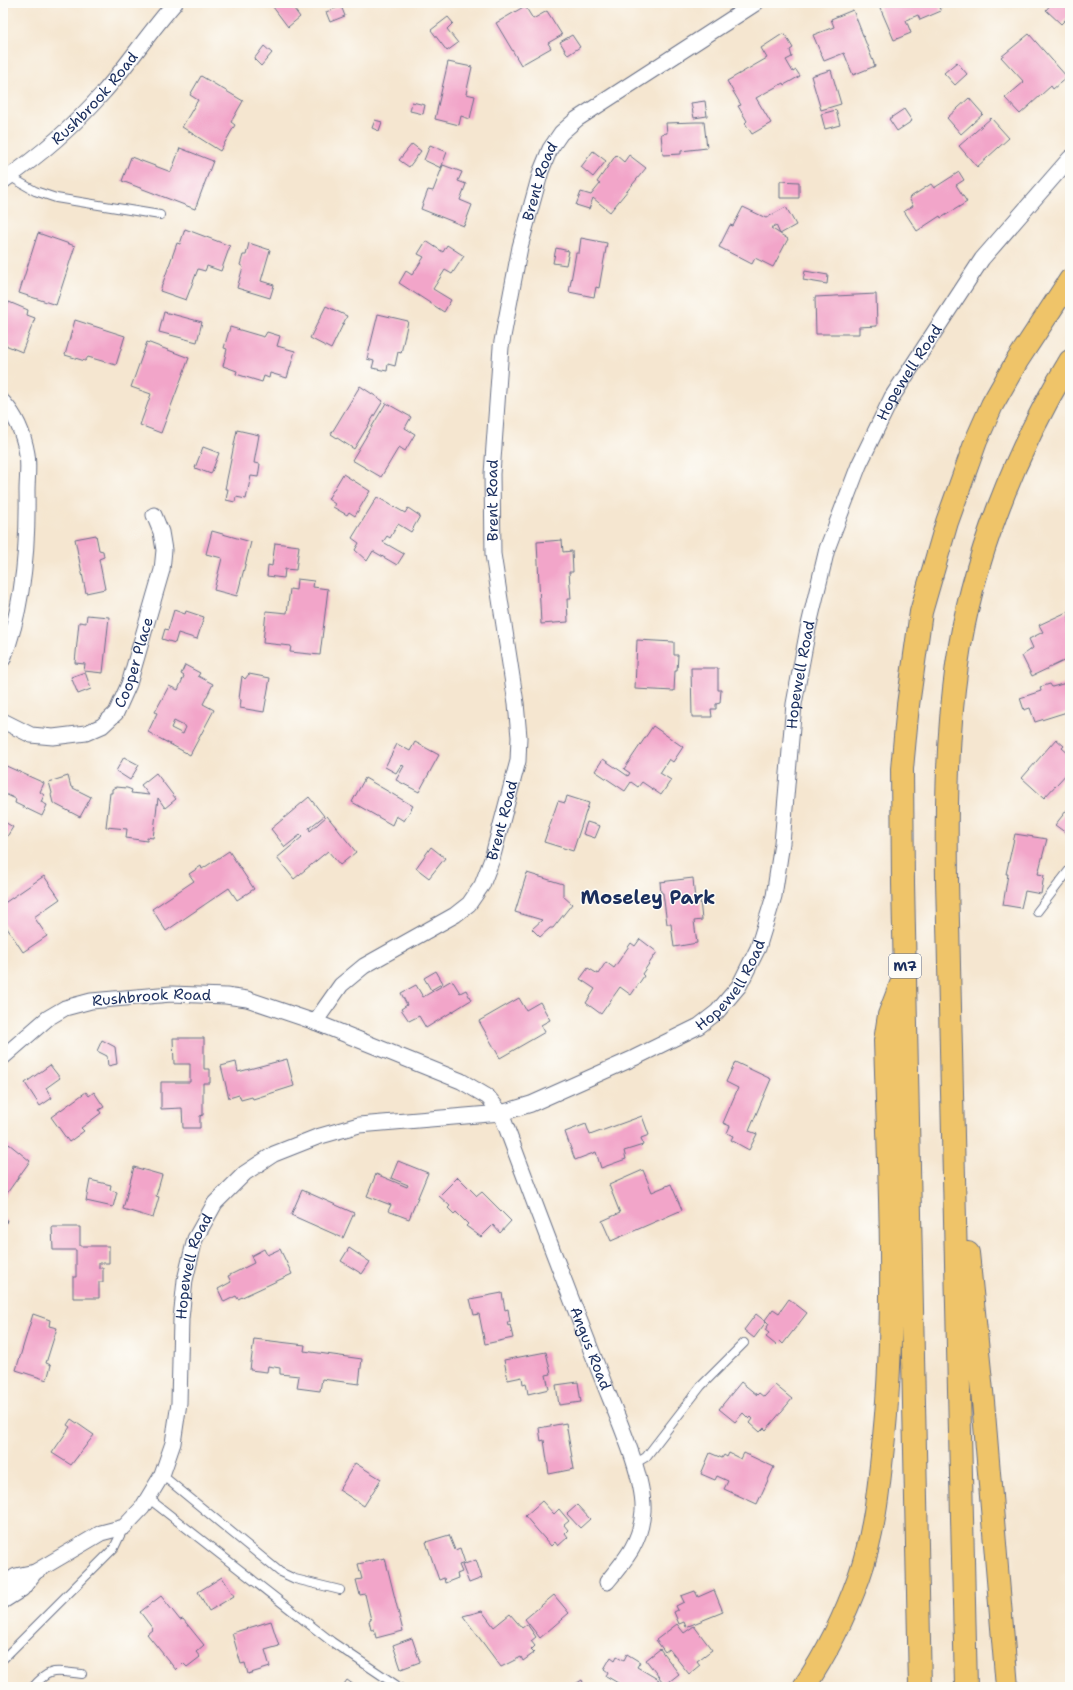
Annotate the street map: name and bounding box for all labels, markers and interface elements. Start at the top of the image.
street label: Rushbrook Road [47,47,143,149]
street label: Brent Road [518,137,562,223]
street label: Hopewell Road [872,320,947,424]
street label: Brent Road [482,458,503,541]
street label: Cooper Place [110,615,158,711]
street label: Hopewell Road [782,618,820,730]
street label: Brent Road [482,778,523,863]
district label: Moseley Park [581,885,715,910]
street label: Hopewell Road [691,937,770,1035]
road number: M7 [889,954,921,978]
street label: Rushbrook Road [91,984,212,1011]
street label: Hopewell Road [171,1209,217,1321]
street label: Angus Road [565,1304,616,1393]

